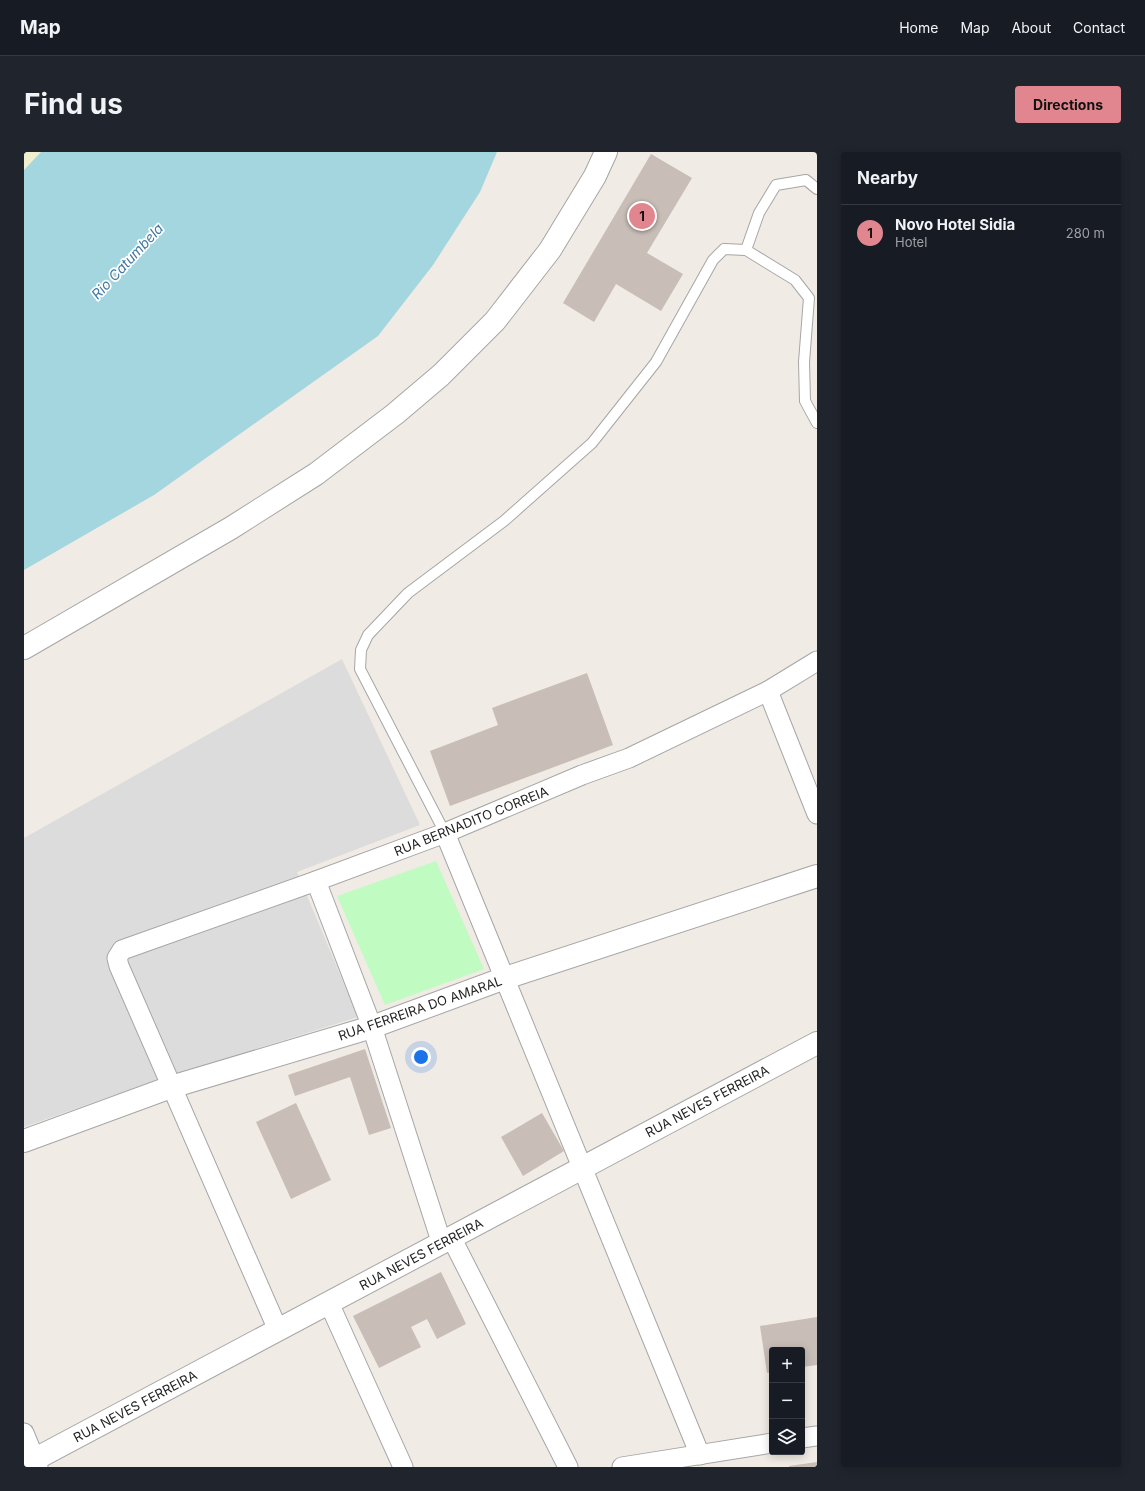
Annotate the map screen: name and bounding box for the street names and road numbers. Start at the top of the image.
street label: RUA BERNADITO CORREIA [392,783,550,859]
street label: RUA FERREIRA DO AMARAL [336,972,504,1044]
street label: RUA NEVES FERREIRA [642,1062,772,1140]
street label: RUA NEVES FERREIRA [356,1215,486,1293]
street label: RUA NEVES FERREIRA [70,1367,200,1445]

